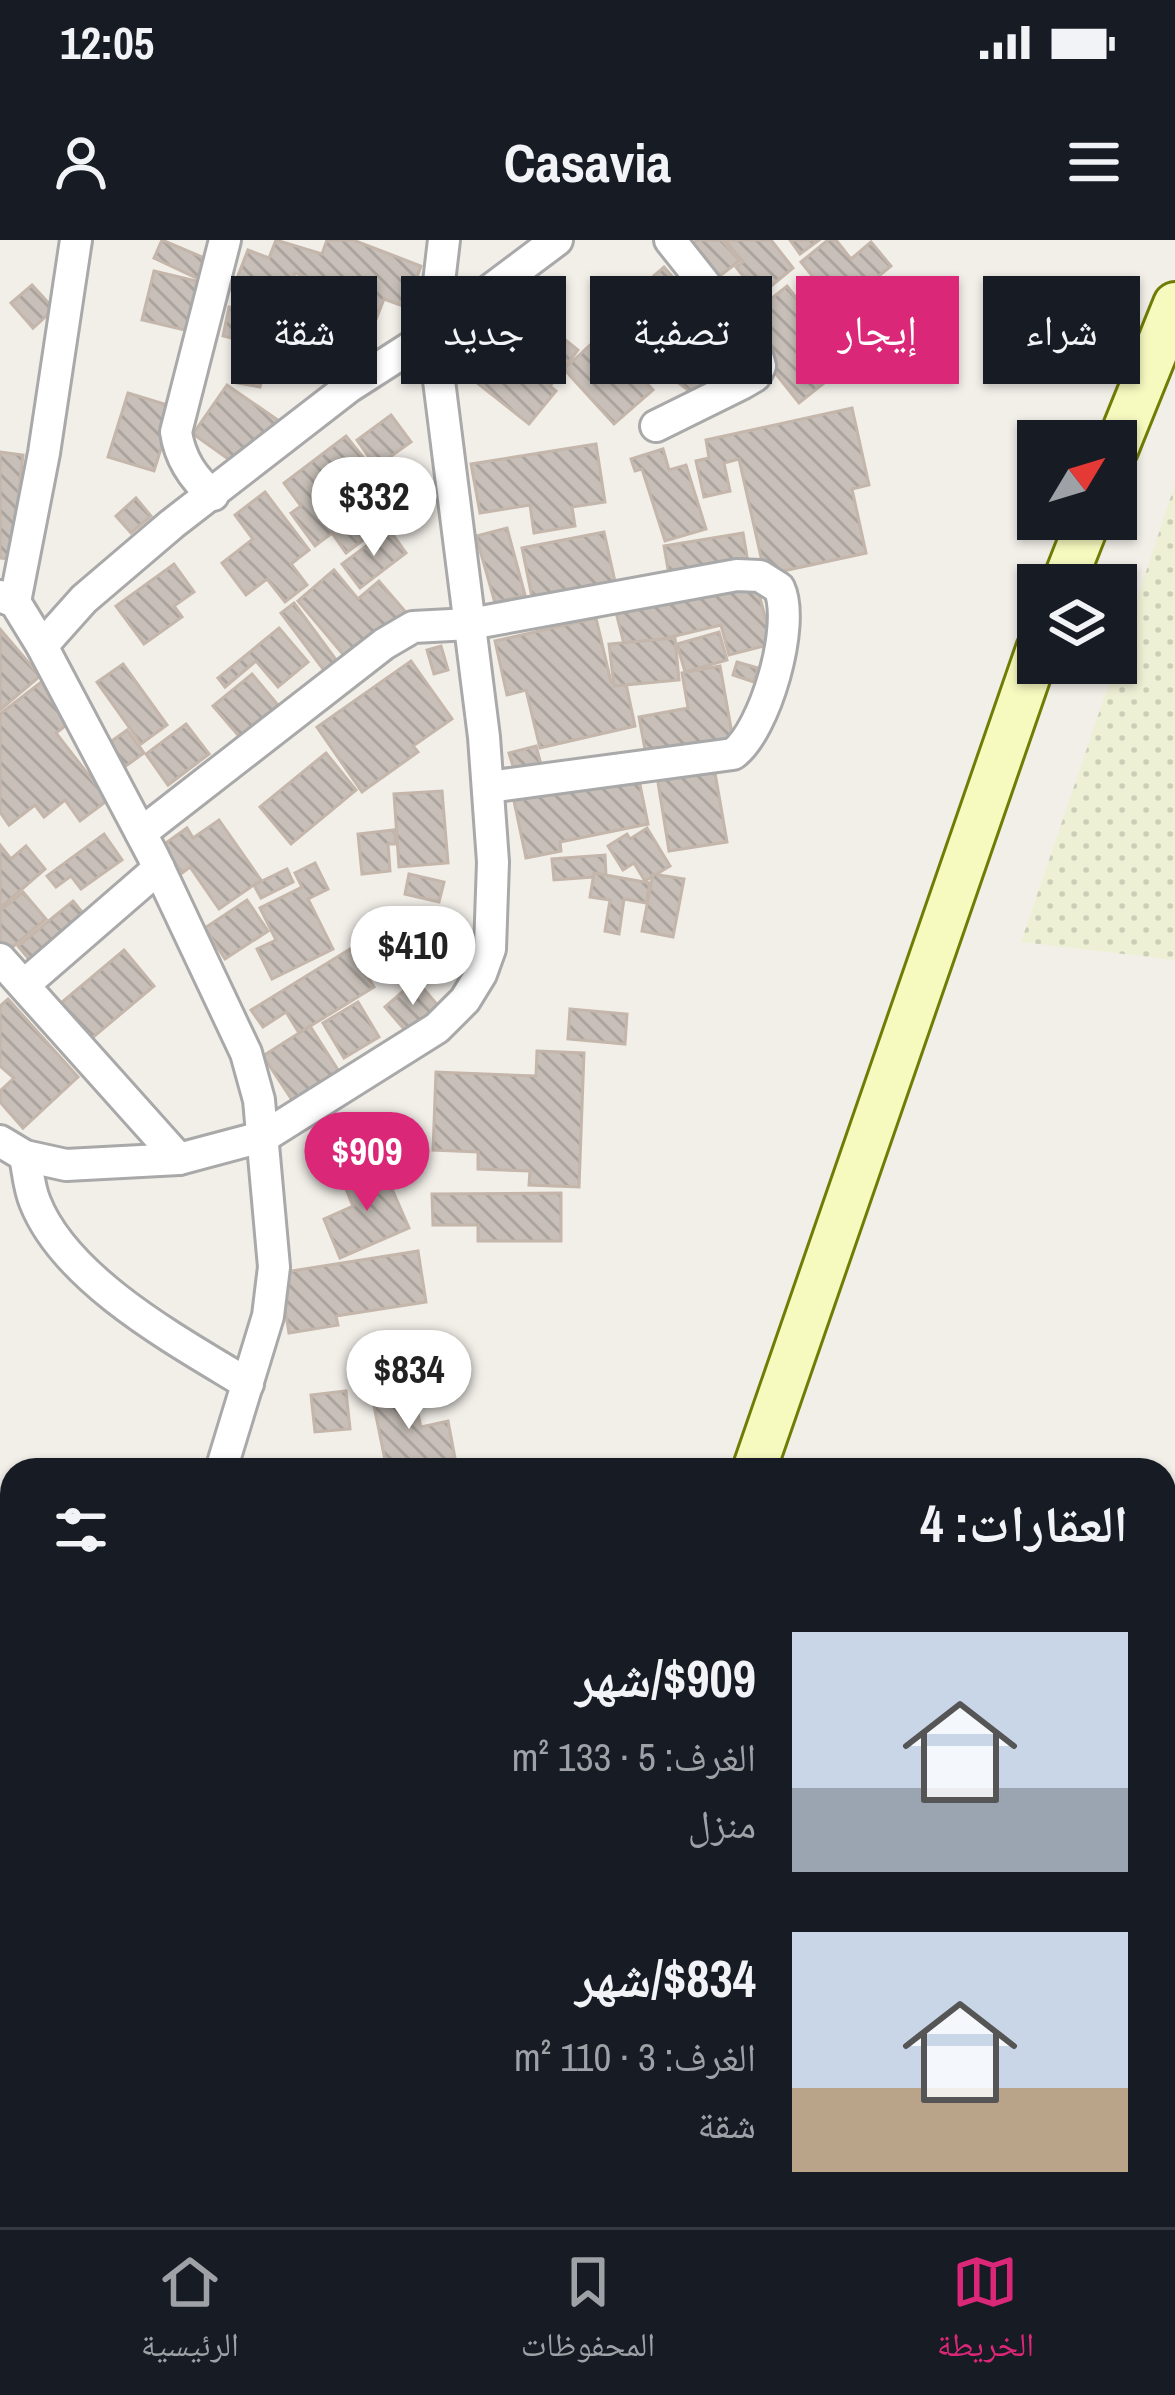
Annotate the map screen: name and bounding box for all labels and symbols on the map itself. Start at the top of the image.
north arrow [1017,420,1137,540]
pin: $332 [303,457,445,559]
pin: $410 [342,906,484,1008]
pin: $909 [296,1112,438,1214]
pin: $834 [338,1330,480,1432]

